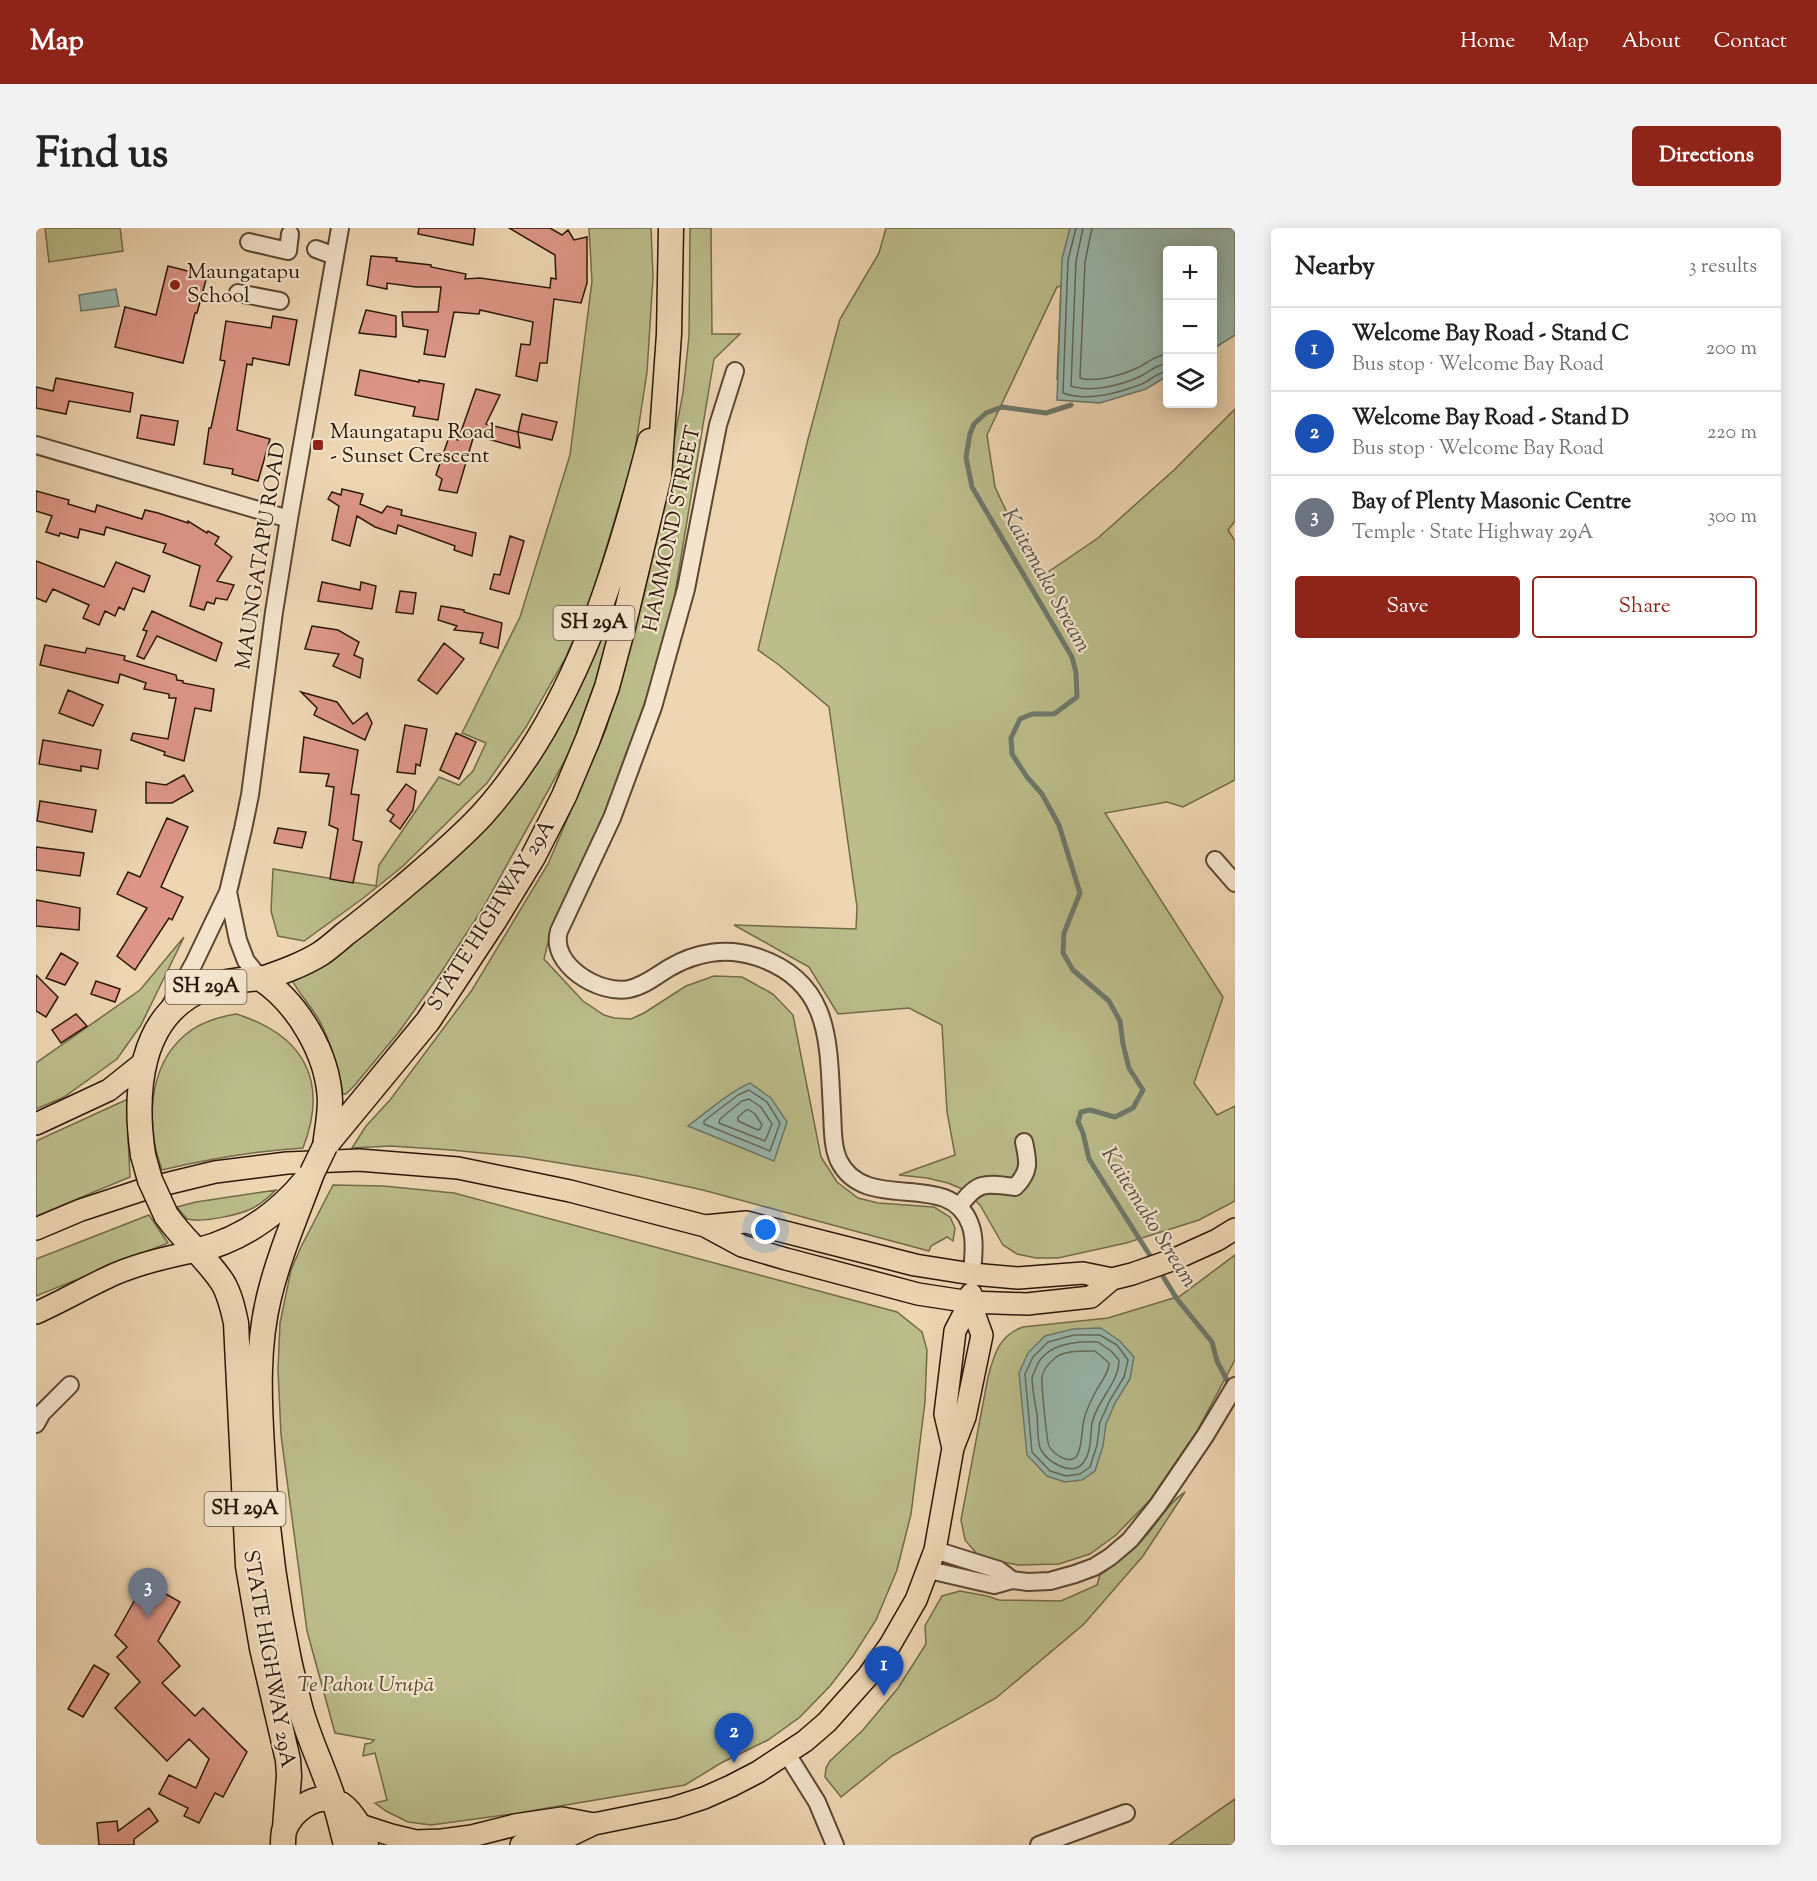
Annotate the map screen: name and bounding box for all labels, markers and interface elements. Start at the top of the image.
text: Map [30,22,84,62]
text: Home [1460,27,1515,57]
text: Map [1548,27,1589,57]
text: About [1622,27,1681,57]
text: Contact [1714,27,1787,57]
text: Find us [36,126,168,186]
button: Directions [1632,126,1781,186]
map controls [1163,246,1217,408]
button: + [1163,246,1217,300]
text: Nearby [1295,249,1375,286]
text: 3 results [1688,253,1757,282]
place label: Maungatapu School [187,258,300,312]
marker: Maungatapu School [168,278,182,292]
button: − [1163,300,1217,354]
text: Welcome Bay Road - Stand C [1352,319,1629,351]
text: 1 [1311,335,1318,364]
text: 200 m [1706,335,1757,364]
text: Bus stop · Welcome Bay Road [1352,351,1604,380]
button: layers [1163,354,1217,408]
text: Welcome Bay Road - Stand D [1352,403,1629,435]
place label: Maungatapu Road - Sunset Crescent [330,418,495,472]
text: 2 [1310,419,1319,448]
text: 220 m [1707,419,1757,448]
street label: HAMMOND STREET [637,423,710,635]
text: Bus stop · Welcome Bay Road [1352,435,1604,464]
marker: Maungatapu Road - Sunset Crescent [311,438,325,452]
street label: MAUNGATAPU ROAD [229,440,295,672]
text: Bay of Plenty Masonic Centre [1352,487,1631,519]
water label: Kaitemako Stream [992,503,1098,659]
text: 3 [1310,503,1319,532]
text: 300 m [1707,503,1757,532]
text: Temple · State Highway 29A [1352,519,1594,548]
button: Save [1295,576,1520,638]
button: Share [1532,576,1757,638]
road number: SH 29A [554,606,634,640]
street label: STATE HIGHWAY 29A [421,814,563,1018]
road number: SH 29A [166,970,246,1004]
water label: Kaitemako Stream [1092,1141,1204,1295]
your location [751,1215,780,1244]
road number: SH 29A [204,1492,286,1526]
street label: STATE HIGHWAY 29A [234,1548,302,1770]
pin: 3 [128,1568,168,1618]
pin: 1 [864,1646,904,1696]
park label: Te Pahou Urupā [298,1671,435,1701]
pin: 2 [714,1714,754,1763]

